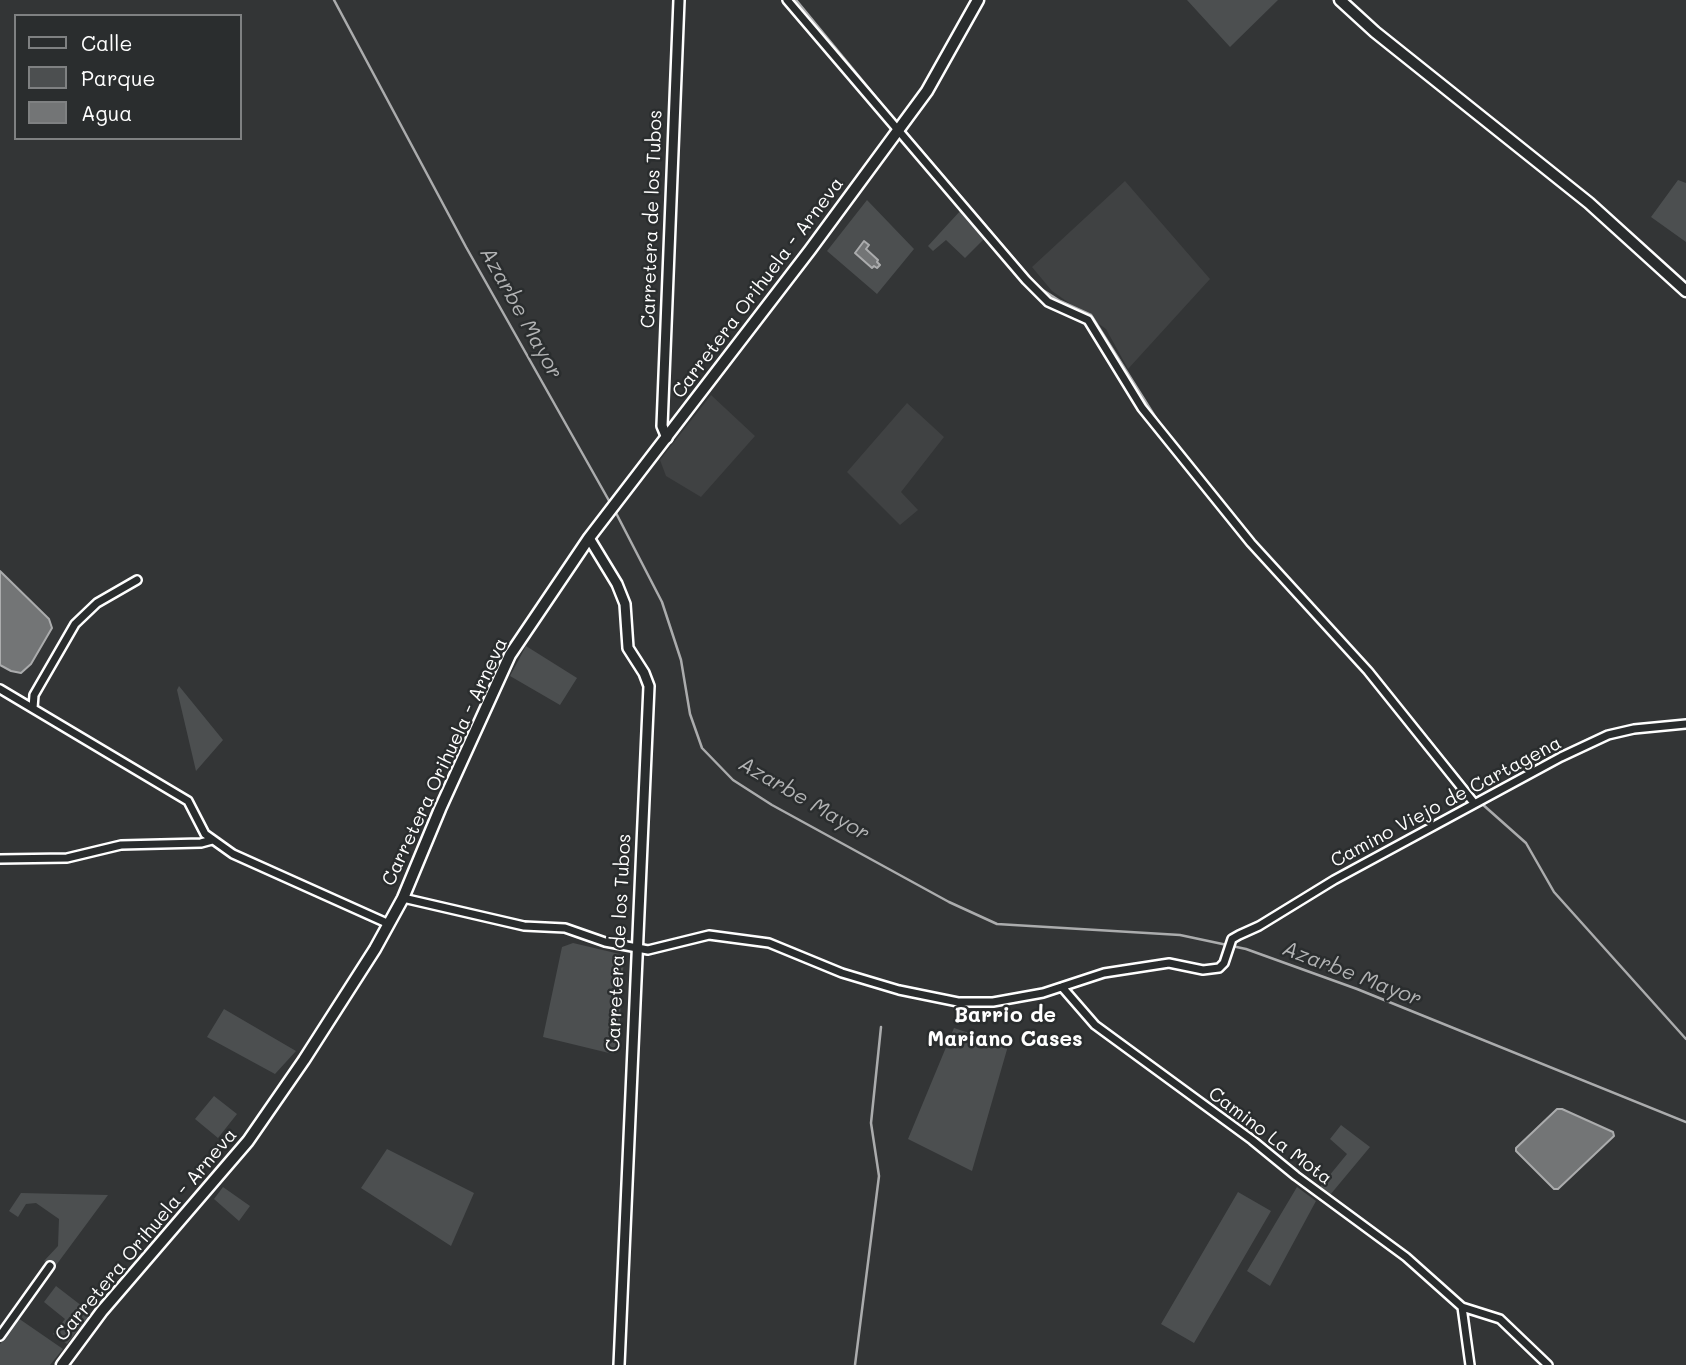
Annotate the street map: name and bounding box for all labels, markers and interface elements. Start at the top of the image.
legend [14,14,242,140]
text: Calle [81,29,133,56]
text: Parque [81,64,155,91]
text: Agua [81,99,132,126]
street label: Carretera de los Tubos [637,109,667,329]
street label: Carretera Orihuela - Arneva [667,173,849,403]
water label: Azarbe Mayor [474,243,568,383]
street label: Carretera Orihuela - Arneva [377,634,513,890]
street label: Camino Viejo de Cartagena [1327,731,1565,873]
water label: Azarbe Mayor [734,751,874,847]
street label: Carretera de los Tubos [602,833,636,1053]
water label: Azarbe Mayor [1279,936,1425,1012]
district label: Barrio de Mariano Cases [927,1003,1083,1053]
street label: Camino La Mota [1204,1082,1336,1190]
street label: Carretera Orihuela - Arneva [50,1124,242,1346]

